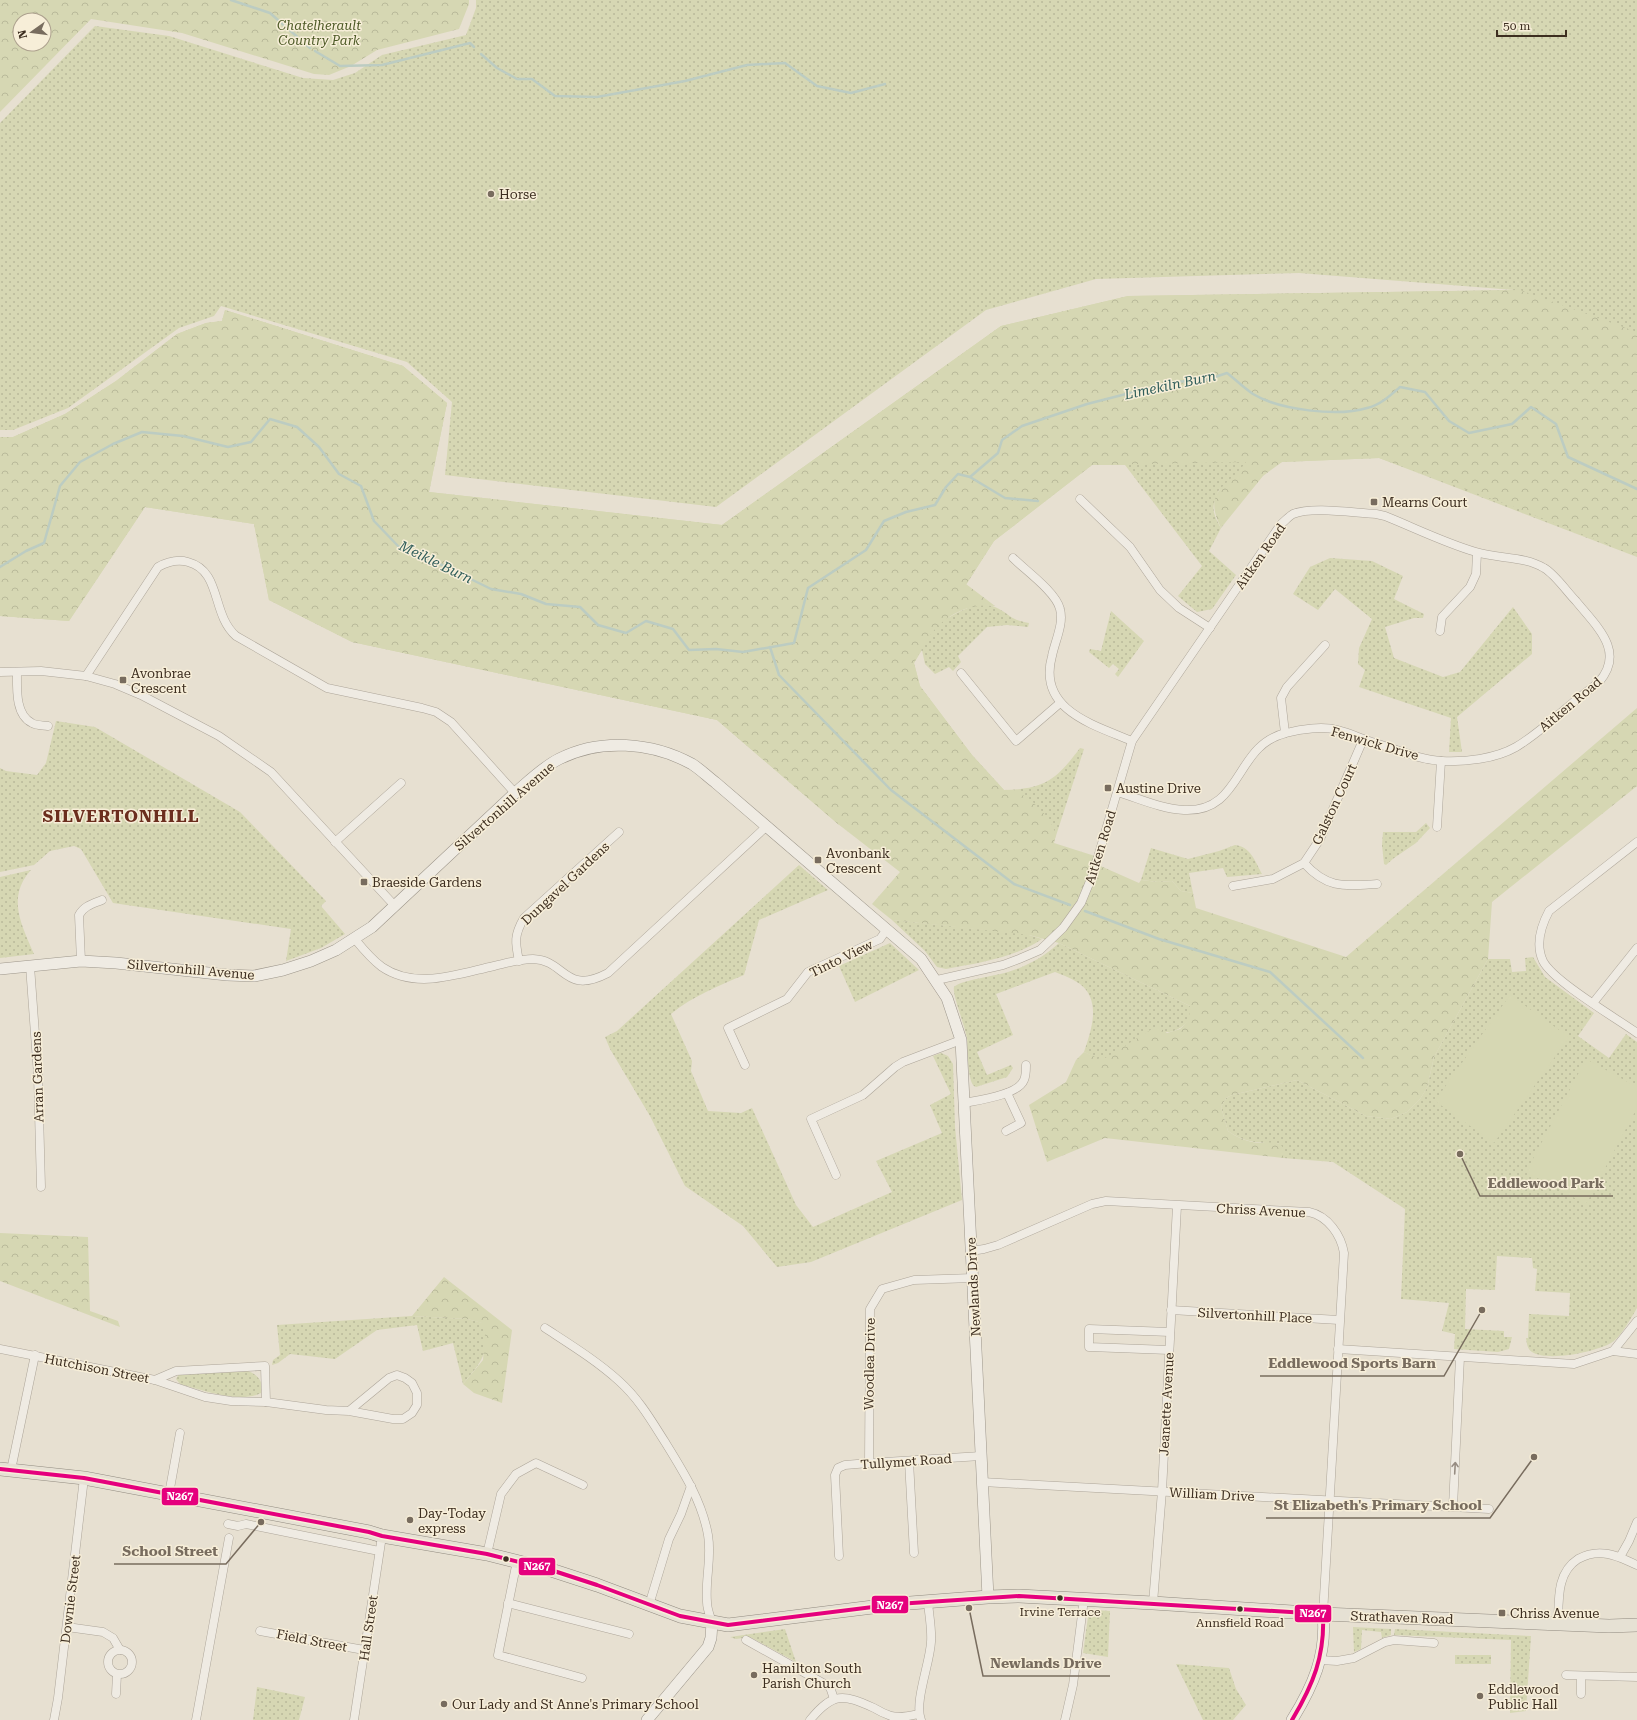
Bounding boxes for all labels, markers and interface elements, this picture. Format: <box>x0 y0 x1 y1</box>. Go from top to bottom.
north arrow <box>12 12 52 52</box>
scale bar <box>1497 12 1566 38</box>
park label: Chatelherault Country Park <box>277 18 361 48</box>
text: 50 m <box>1503 19 1530 33</box>
text: N <box>15 28 30 40</box>
place label: Horse <box>499 187 536 202</box>
marker: Horse <box>486 189 496 199</box>
water label: Limekiln Burn <box>1122 367 1218 403</box>
place label: Mearns Court <box>1382 495 1468 510</box>
marker: Mearns Court <box>1369 497 1379 507</box>
street label: Aitken Road <box>1232 520 1289 592</box>
water label: Meikle Burn <box>396 537 475 587</box>
place label: Avonbrae Crescent <box>131 666 191 696</box>
street label: Aitken Road <box>1536 674 1605 735</box>
marker: Avonbrae Crescent <box>118 675 128 685</box>
street label: Fenwick Drive <box>1329 724 1420 763</box>
street label: Silvertonhill Avenue <box>451 759 557 854</box>
street label: Galston Court <box>1309 761 1360 847</box>
place label: Austine Drive <box>1116 781 1201 796</box>
marker: Austine Drive <box>1103 783 1113 793</box>
district label: SILVERTONHILL <box>42 806 200 826</box>
street label: Aitken Road <box>1082 808 1119 886</box>
street label: Dungavel Gardens <box>518 839 612 928</box>
place label: Avonbank Crescent <box>826 846 890 876</box>
marker: Avonbank Crescent <box>813 855 823 865</box>
place label: Braeside Gardens <box>372 875 482 890</box>
marker: Braeside Gardens <box>359 877 369 887</box>
street label: Tinto View <box>807 937 875 980</box>
street label: Silvertonhill Avenue <box>127 956 255 983</box>
street label: Arran Gardens <box>28 1031 47 1123</box>
callout: Eddlewood Park <box>1480 1170 1613 1196</box>
text: Eddlewood Park <box>1488 1175 1605 1191</box>
street label: Chriss Avenue <box>1216 1201 1306 1220</box>
street label: Newlands Drive <box>963 1237 984 1337</box>
street label: Silvertonhill Place <box>1197 1305 1313 1326</box>
street label: Woodlea Drive <box>861 1318 878 1410</box>
callout: Eddlewood Sports Barn <box>1260 1350 1444 1376</box>
street label: Hutchison Street <box>43 1351 151 1386</box>
street label: Jeanette Avenue <box>1156 1352 1177 1456</box>
text: Eddlewood Sports Barn <box>1268 1355 1436 1371</box>
street label: Tullymet Road <box>860 1451 953 1472</box>
one-way arrow <box>1451 1462 1459 1475</box>
street label: William Drive <box>1169 1485 1255 1504</box>
line badge: N267 <box>161 1487 199 1506</box>
text: N267 <box>167 1490 193 1503</box>
callout: St Elizabeth's Primary School <box>1266 1492 1490 1518</box>
text: St Elizabeth's Primary School <box>1274 1497 1482 1513</box>
place label: Day-Today express <box>418 1506 486 1536</box>
marker: Day-Today express <box>405 1515 415 1525</box>
callout: School Street <box>114 1538 226 1564</box>
text: School Street <box>122 1543 218 1559</box>
street label: Downie Street <box>58 1554 83 1644</box>
unlabelled marker <box>501 1554 511 1564</box>
line badge: N267 <box>518 1557 556 1576</box>
text: N267 <box>524 1560 550 1573</box>
marker: Irvine Terrace <box>1055 1593 1065 1603</box>
street label: Hall Street <box>356 1594 381 1662</box>
line badge: N267 <box>871 1595 909 1614</box>
text: N267 <box>877 1599 903 1612</box>
marker: Annsfield Road <box>1235 1604 1245 1614</box>
line badge: N267 <box>1294 1604 1332 1623</box>
place label: Irvine Terrace <box>1019 1605 1101 1619</box>
place label: Chriss Avenue <box>1510 1606 1599 1621</box>
text: N267 <box>1300 1607 1326 1620</box>
street label: Strathaven Road <box>1350 1608 1454 1627</box>
marker: Chriss Avenue <box>1497 1608 1507 1618</box>
place label: Annsfield Road <box>1196 1616 1284 1630</box>
street label: Field Street <box>275 1626 349 1655</box>
callout: Newlands Drive <box>983 1650 1110 1676</box>
text: Newlands Drive <box>990 1655 1102 1671</box>
place label: Hamilton South Parish Church <box>762 1661 862 1691</box>
marker: Hamilton South Parish Church <box>749 1670 759 1680</box>
place label: Eddlewood Public Hall <box>1488 1682 1560 1712</box>
marker: Eddlewood Public Hall <box>1475 1691 1485 1701</box>
place label: Our Lady and St Anne's Primary School <box>452 1697 699 1712</box>
marker: Our Lady and St Anne's Primary School <box>439 1699 449 1709</box>

